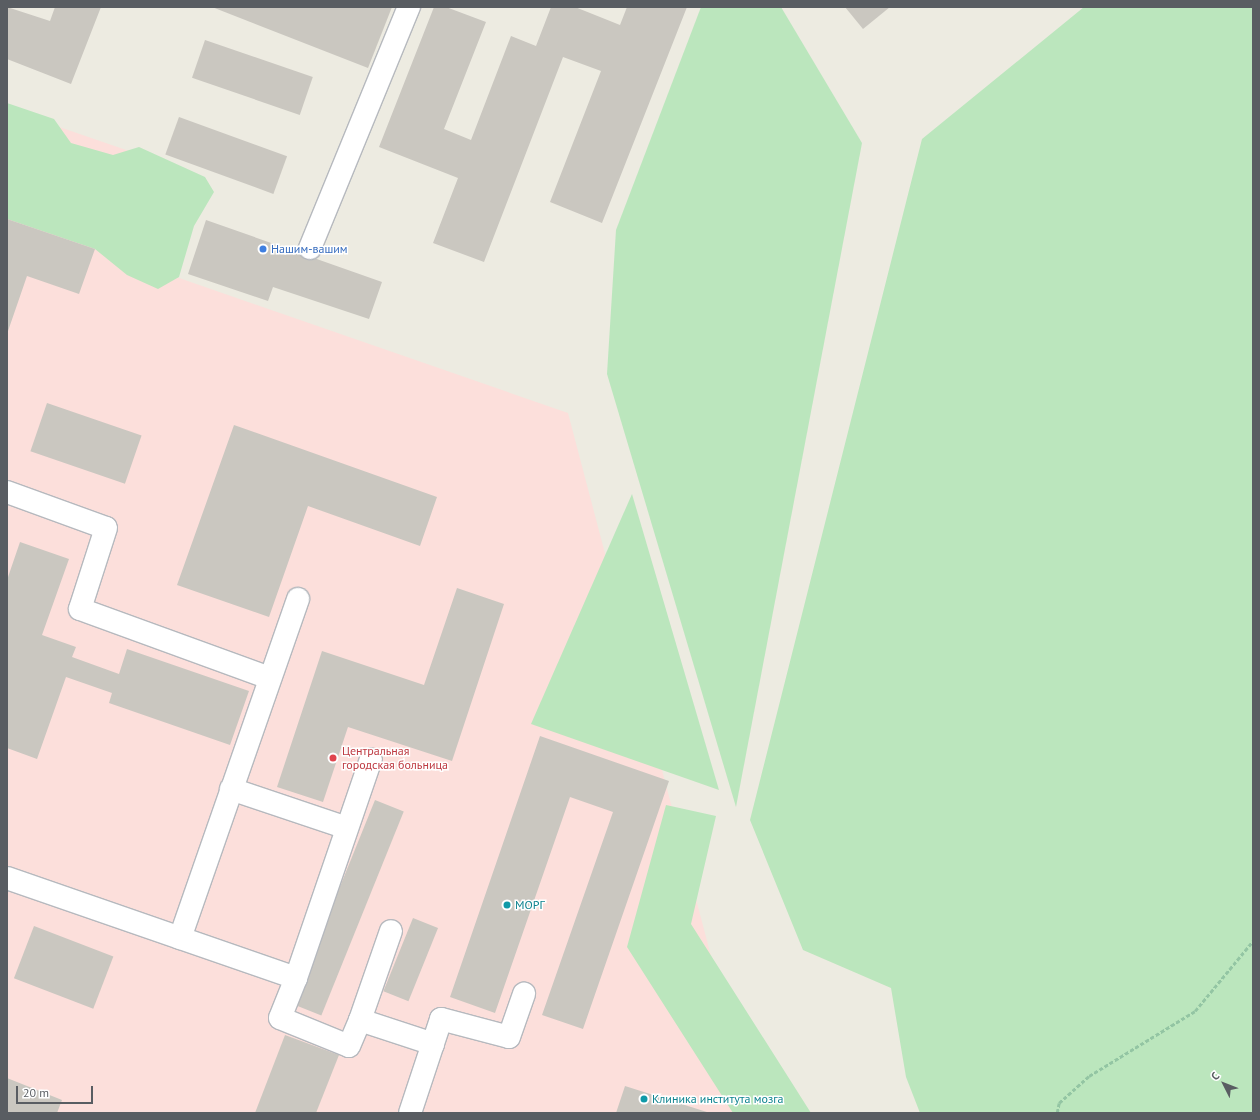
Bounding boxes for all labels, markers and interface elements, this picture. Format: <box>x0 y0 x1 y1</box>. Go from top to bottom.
place label: Нашим-вашим <box>271 242 348 256</box>
marker: Нашим-вашим <box>258 244 268 254</box>
place label: Центральная городская больница <box>342 744 448 772</box>
marker: Центральная городская больница <box>327 752 339 764</box>
place label: МОРГ <box>515 898 545 912</box>
marker: МОРГ <box>502 900 512 910</box>
north arrow <box>1204 1064 1244 1104</box>
text: С <box>1208 1069 1222 1083</box>
scale bar <box>18 1078 95 1104</box>
text: 20 m <box>23 1085 49 1100</box>
place label: Клиника института мозга <box>652 1092 784 1106</box>
marker: Клиника института мозга <box>639 1094 649 1104</box>

